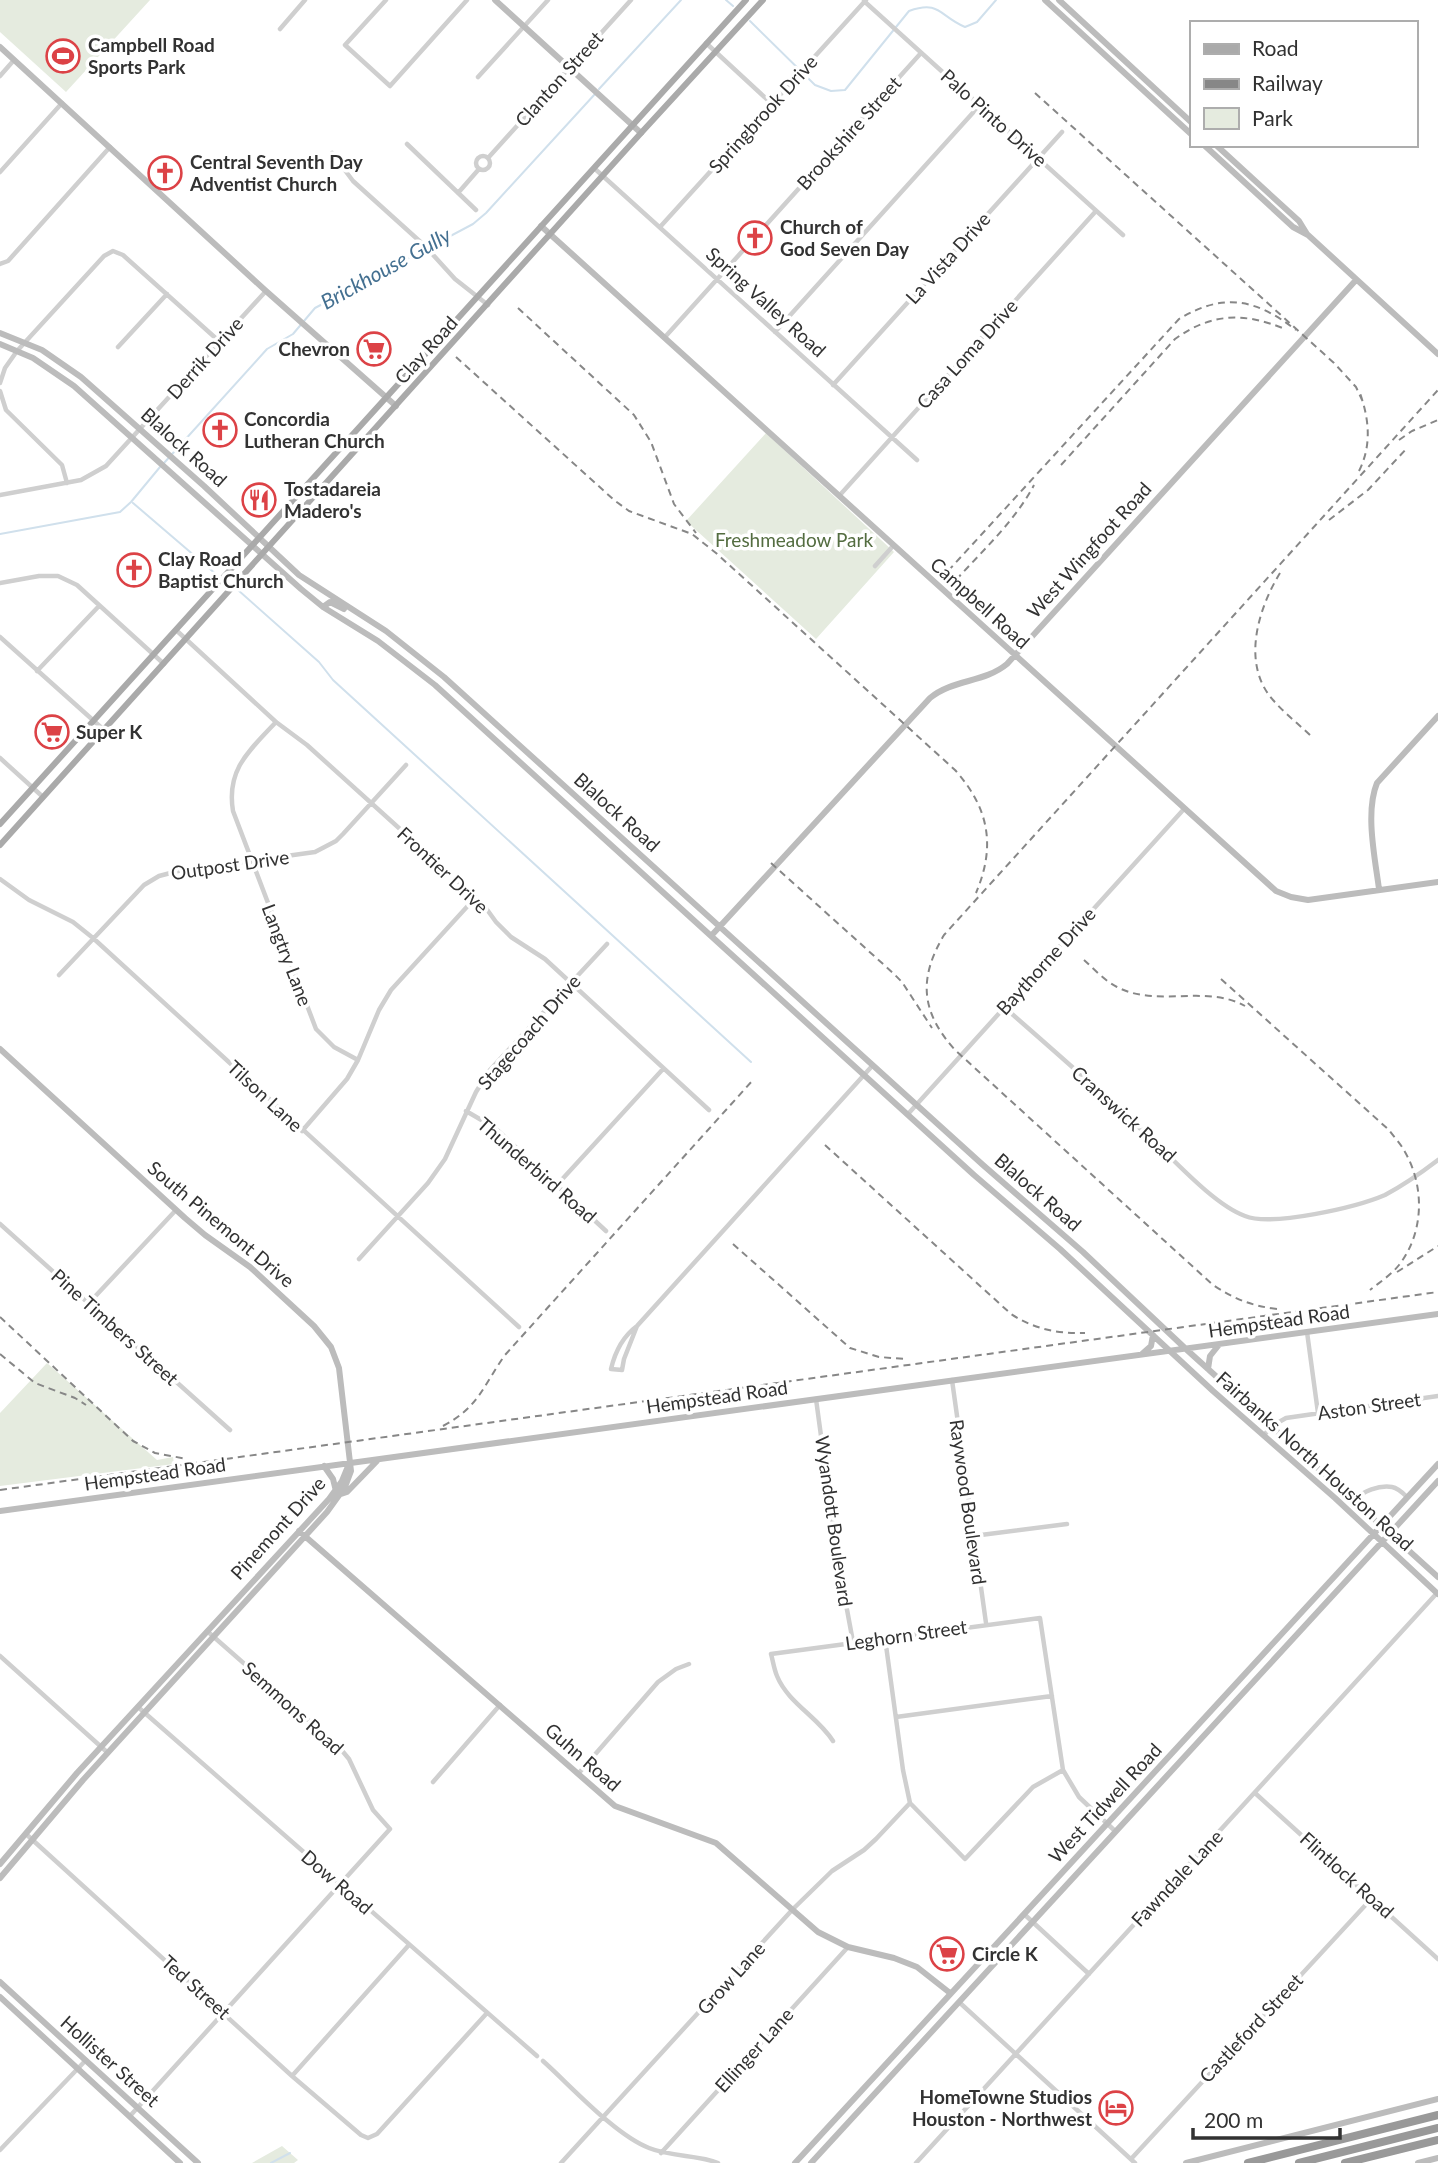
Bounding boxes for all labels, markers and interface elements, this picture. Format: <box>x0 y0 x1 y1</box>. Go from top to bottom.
legend <box>1190 21 1417 147</box>
street label: Clanton Street <box>510 26 607 131</box>
place label: Campbell Road Sports Park <box>88 33 215 78</box>
text: Road <box>1252 35 1299 60</box>
sports icon: Campbell Road Sports Park <box>44 37 82 75</box>
street label: Springbrook Drive <box>703 50 822 178</box>
street label: Palo Pinto Drive <box>937 64 1052 171</box>
text: Railway <box>1252 70 1323 95</box>
street label: Brookshire Street <box>792 71 906 194</box>
text: Park <box>1252 105 1293 130</box>
place label: Central Seventh Day Adventist Church <box>189 150 364 195</box>
church icon: Central Seventh Day Adventist Church <box>146 154 184 192</box>
street label: La Vista Drive <box>900 207 995 308</box>
place label: Church of God Seven Day <box>780 215 910 260</box>
church icon: Church of God Seven Day <box>736 219 774 257</box>
water label: Brickhouse Gully <box>316 221 456 314</box>
street label: Spring Valley Road <box>702 242 831 361</box>
street label: Casa Loma Drive <box>911 294 1022 413</box>
street label: Clay Road <box>389 311 462 388</box>
street label: Derrik Drive <box>162 312 247 403</box>
supermarket icon: Chevron <box>355 330 393 368</box>
place label: Chevron <box>278 337 350 360</box>
street label: Blalock Road <box>137 402 232 491</box>
place label: Concordia Lutheran Church <box>244 407 385 452</box>
church icon: Concordia Lutheran Church <box>201 411 239 449</box>
place label: Tostadareia Madero's <box>284 477 381 522</box>
street label: West Wingfoot Road <box>1022 477 1156 622</box>
restaurant icon: Tostadareia Madero's <box>240 481 278 519</box>
park label: Freshmeadow Park <box>715 528 873 551</box>
place label: Clay Road Baptist Church <box>158 547 284 592</box>
church icon: Clay Road Baptist Church <box>115 551 153 589</box>
street label: Campbell Road <box>926 552 1034 653</box>
supermarket icon: Super K <box>33 713 71 751</box>
place label: Super K <box>76 720 143 743</box>
street label: Blalock Road <box>570 767 665 856</box>
street label: Frontier Drive <box>393 822 494 918</box>
street label: Outpost Drive <box>169 845 290 884</box>
street label: Langtry Lane <box>257 901 317 1009</box>
street label: Baythorne Drive <box>991 902 1100 1019</box>
street label: Stagecoach Drive <box>472 969 585 1094</box>
street label: Tilson Lane <box>223 1055 308 1136</box>
street label: Cranswick Road <box>1067 1061 1181 1167</box>
street label: Thunderbird Road <box>473 1112 601 1227</box>
street label: Blalock Road <box>990 1148 1086 1235</box>
street label: South Pinemont Drive <box>143 1156 299 1292</box>
street label: Pine Timbers Street <box>47 1264 184 1390</box>
street label: Hempstead Road <box>1207 1299 1351 1342</box>
street label: Fairbanks North Houston Road <box>1212 1366 1418 1555</box>
street label: Hempstead Road <box>645 1375 789 1418</box>
street label: Aston Street <box>1316 1387 1422 1424</box>
street label: Raywood Boulevard <box>946 1418 991 1586</box>
street label: Wyandott Boulevard <box>811 1434 858 1608</box>
street label: Hempstead Road <box>83 1452 227 1495</box>
street label: Pinemont Drive <box>225 1472 330 1584</box>
street label: Leghorn Street <box>844 1615 968 1654</box>
street label: Semmons Road <box>238 1656 349 1759</box>
street label: Guhn Road <box>541 1718 626 1796</box>
street label: West Tidwell Road <box>1043 1738 1166 1867</box>
street label: Fawndale Lane <box>1126 1825 1227 1931</box>
street label: Flintlock Road <box>1296 1827 1399 1923</box>
street label: Dow Road <box>297 1845 378 1919</box>
supermarket icon: Circle K <box>928 1935 966 1973</box>
street label: Grow Lane <box>692 1936 769 2019</box>
place label: Circle K <box>972 1942 1039 1965</box>
street label: Ted Street <box>157 1950 236 2024</box>
street label: Castleford Street <box>1194 1968 1307 2087</box>
street label: Ellinger Lane <box>710 2003 798 2097</box>
street label: Hollister Street <box>56 2010 165 2111</box>
place label: HomeTowne Studios Houston - Northwest <box>912 2085 1092 2130</box>
hotel icon: HomeTowne Studios Houston - Northwest <box>1097 2089 1135 2127</box>
scale bar <box>1193 2096 1340 2140</box>
text: 200 m <box>1204 2107 1263 2132</box>

